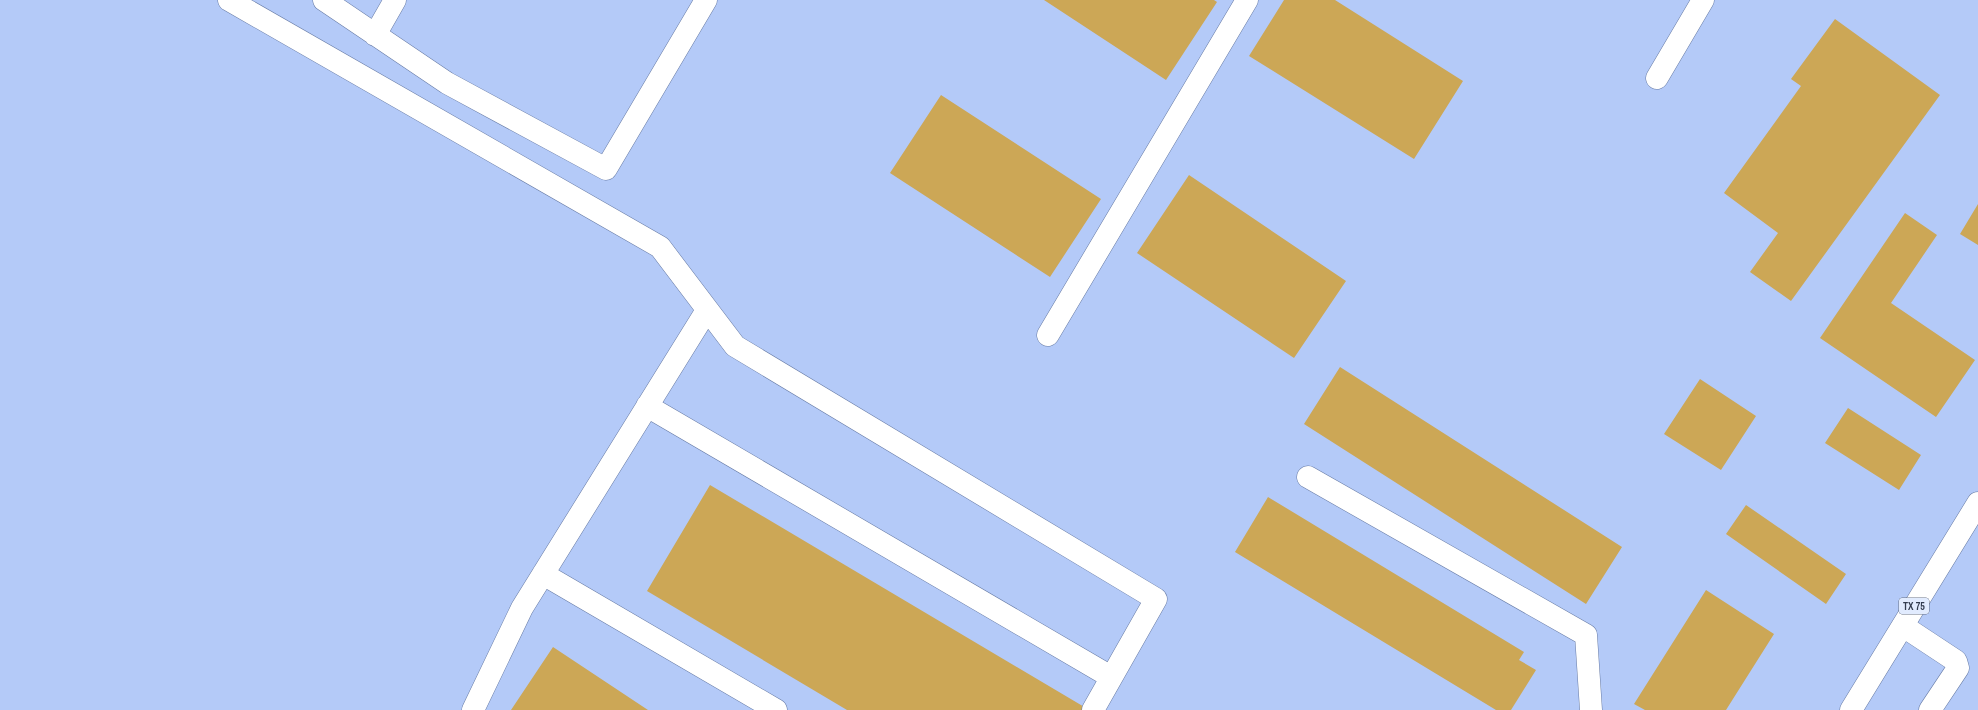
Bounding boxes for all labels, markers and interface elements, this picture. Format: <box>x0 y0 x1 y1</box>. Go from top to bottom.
road number: TX 75 <box>1899 598 1929 614</box>

